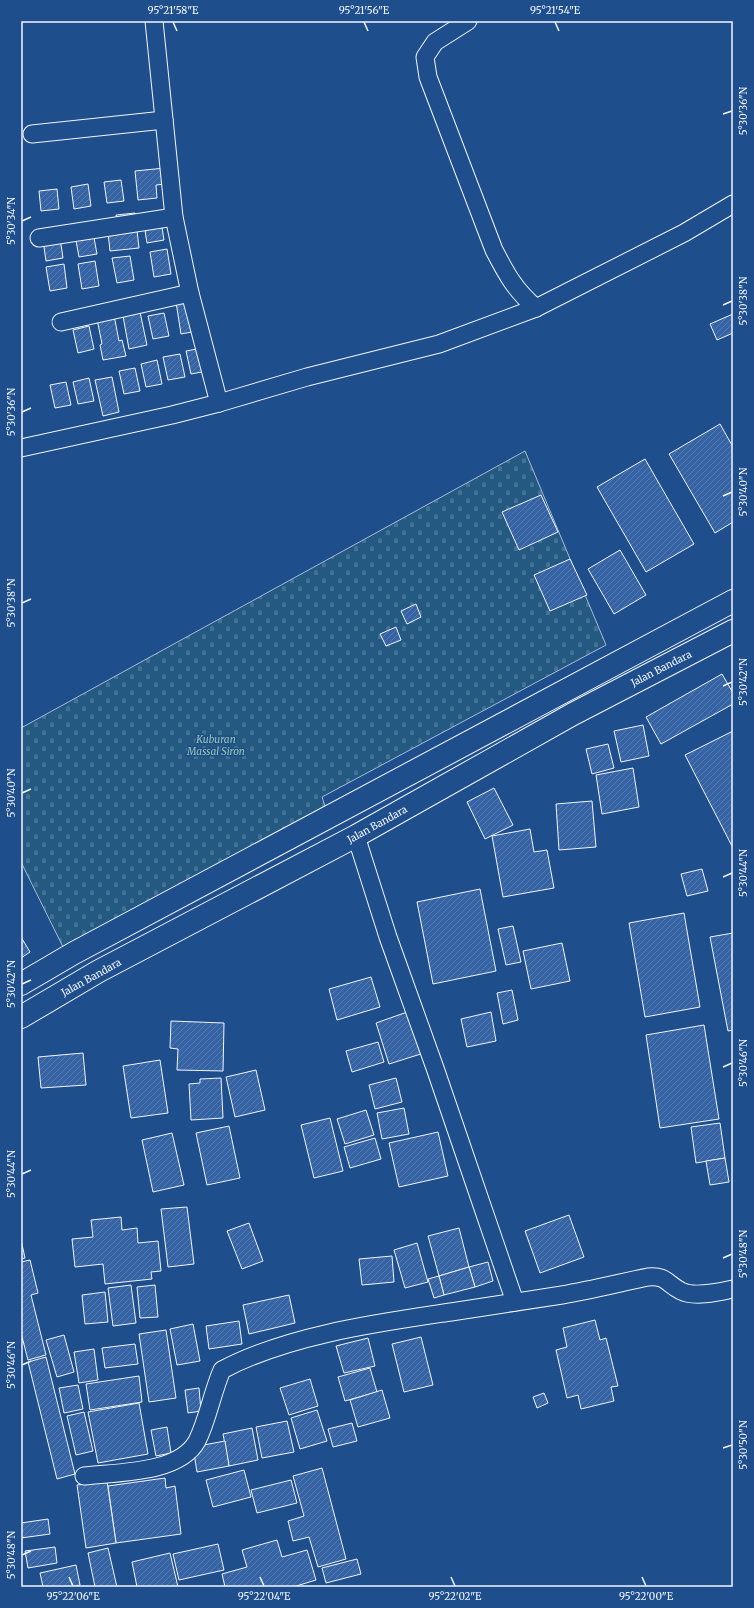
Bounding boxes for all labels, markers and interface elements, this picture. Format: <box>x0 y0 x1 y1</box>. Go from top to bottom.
text: 95°21'58"E <box>148 4 199 17</box>
text: 95°21'56"E <box>339 4 390 17</box>
text: 95°21'54"E <box>530 4 581 17</box>
text: 5°30'36"N <box>737 87 750 135</box>
text: 5°30'34"N <box>5 197 18 245</box>
text: 5°30'38"N <box>737 276 750 325</box>
text: 5°30'36"N <box>5 388 18 436</box>
text: 5°30'40"N <box>737 467 750 516</box>
text: 5°30'38"N <box>5 578 18 627</box>
street label: Jalan Bandara <box>628 647 694 690</box>
text: 5°30'42"N <box>737 658 750 706</box>
park label: Kuburan Massal Siron <box>186 733 245 758</box>
text: 5°30'40"N <box>5 768 18 817</box>
street label: Jalan Bandara <box>344 802 410 847</box>
text: 5°30'44"N <box>737 849 750 897</box>
street label: Jalan Bandara <box>58 955 124 1000</box>
text: 5°30'42"N <box>5 960 18 1008</box>
text: 5°30'46"N <box>737 1039 750 1087</box>
text: 5°30'44"N <box>5 1150 18 1198</box>
text: 5°30'48"N <box>737 1230 750 1278</box>
text: 5°30'46"N <box>5 1341 18 1389</box>
text: 5°30'50"N <box>737 1420 750 1470</box>
text: 5°30'48"N <box>5 1531 18 1579</box>
text: 95°22'06"E <box>46 1590 100 1603</box>
text: 95°22'04"E <box>238 1590 291 1603</box>
text: 95°22'02"E <box>429 1590 482 1603</box>
text: 95°22'00"E <box>619 1590 674 1603</box>

